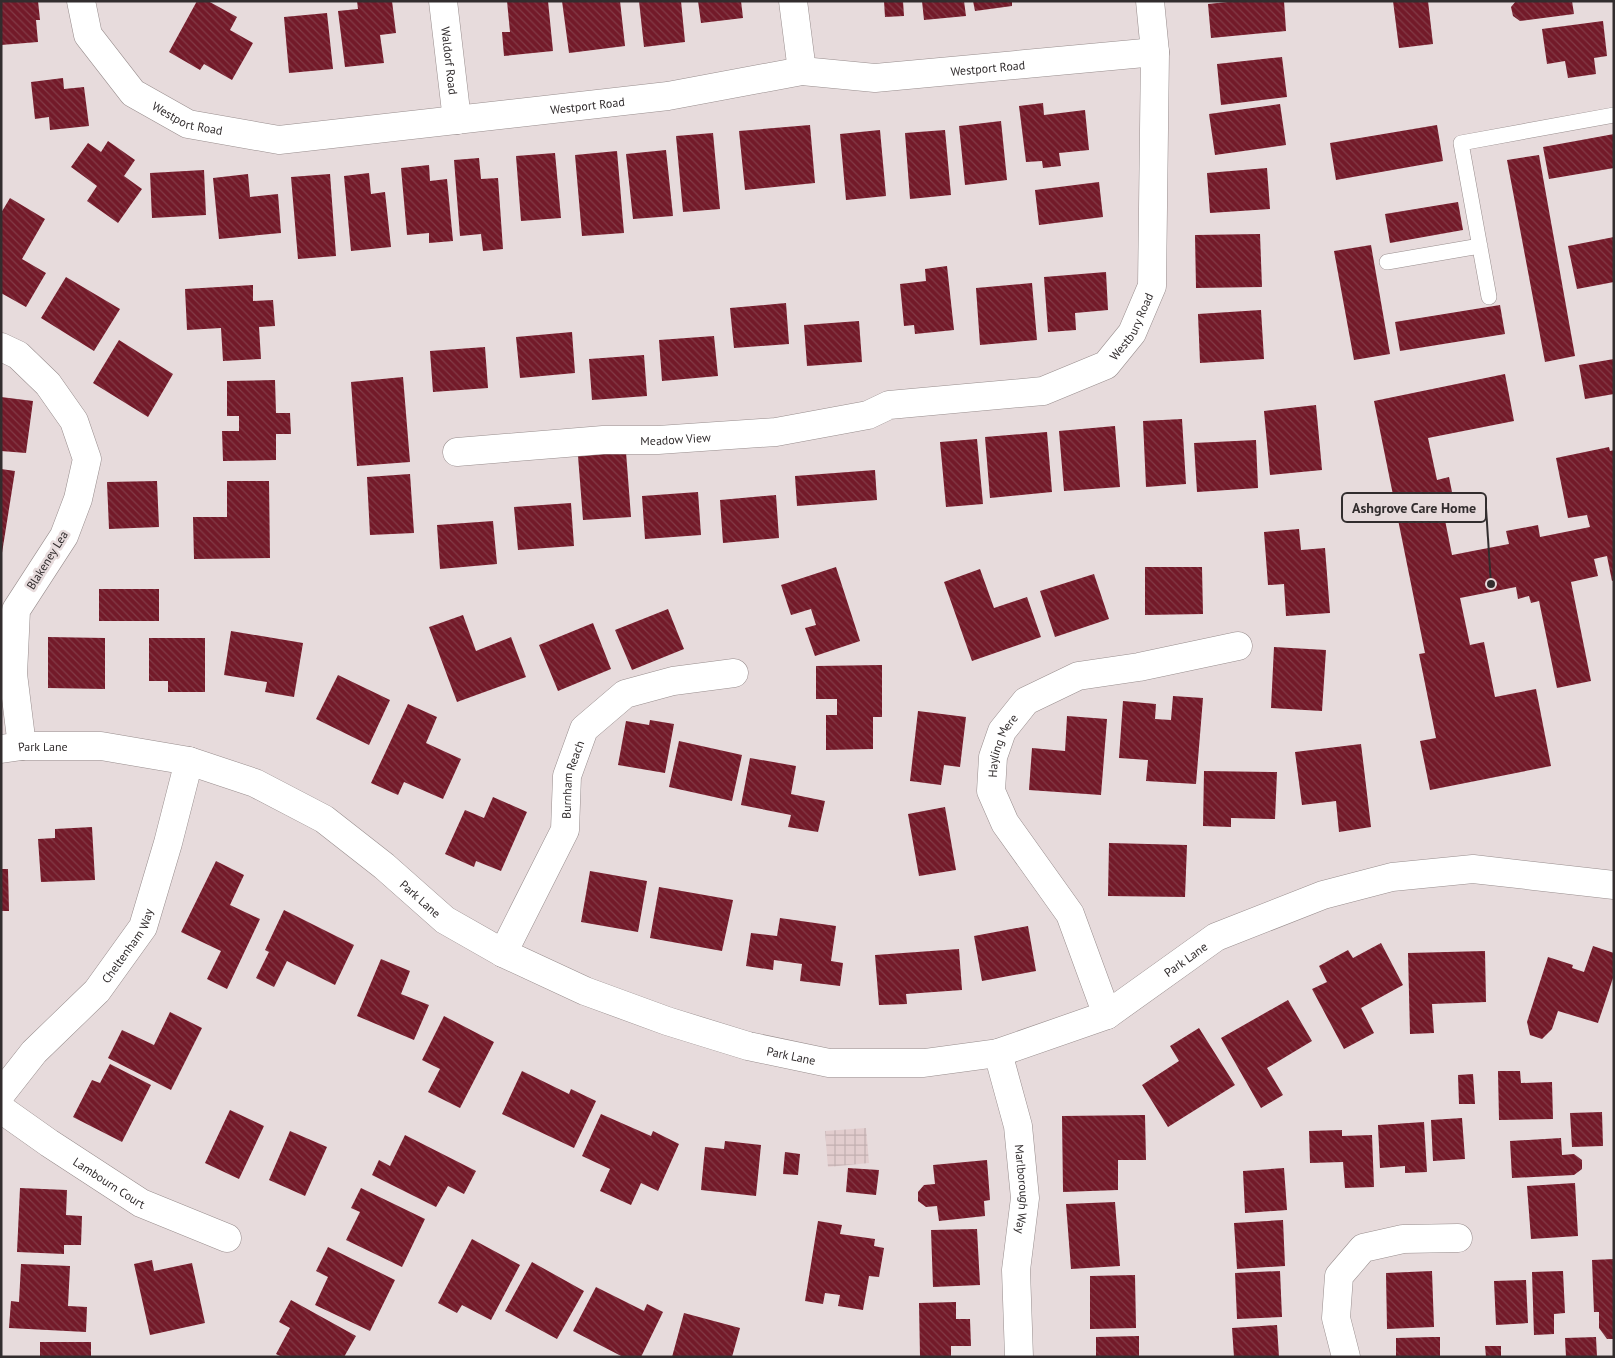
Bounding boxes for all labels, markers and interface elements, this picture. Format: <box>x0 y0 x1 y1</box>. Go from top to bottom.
street label: Waldorf Road <box>439 26 461 95</box>
street label: Westport Road <box>950 57 1026 78</box>
street label: Westport Road <box>549 93 625 117</box>
street label: Westport Road <box>150 98 224 137</box>
street label: Westbury Road <box>1106 290 1156 363</box>
street label: Meadow View <box>640 429 711 448</box>
callout: Ashgrove Care Home <box>1342 493 1486 522</box>
text: Ashgrove Care Home <box>1352 499 1476 517</box>
street label: Blakeney Lea <box>23 528 71 592</box>
street label: Hayling Mere <box>984 710 1021 778</box>
street label: Park Lane <box>17 738 68 754</box>
street label: Burnham Reach <box>558 738 587 819</box>
street label: Park Lane <box>397 876 444 920</box>
street label: Cheltenham Way <box>98 906 156 986</box>
street label: Park Lane <box>1161 938 1210 979</box>
street label: Park Lane <box>766 1043 817 1068</box>
street label: Marlborough Way <box>1012 1143 1033 1235</box>
street label: Lambourn Court <box>71 1154 147 1211</box>

